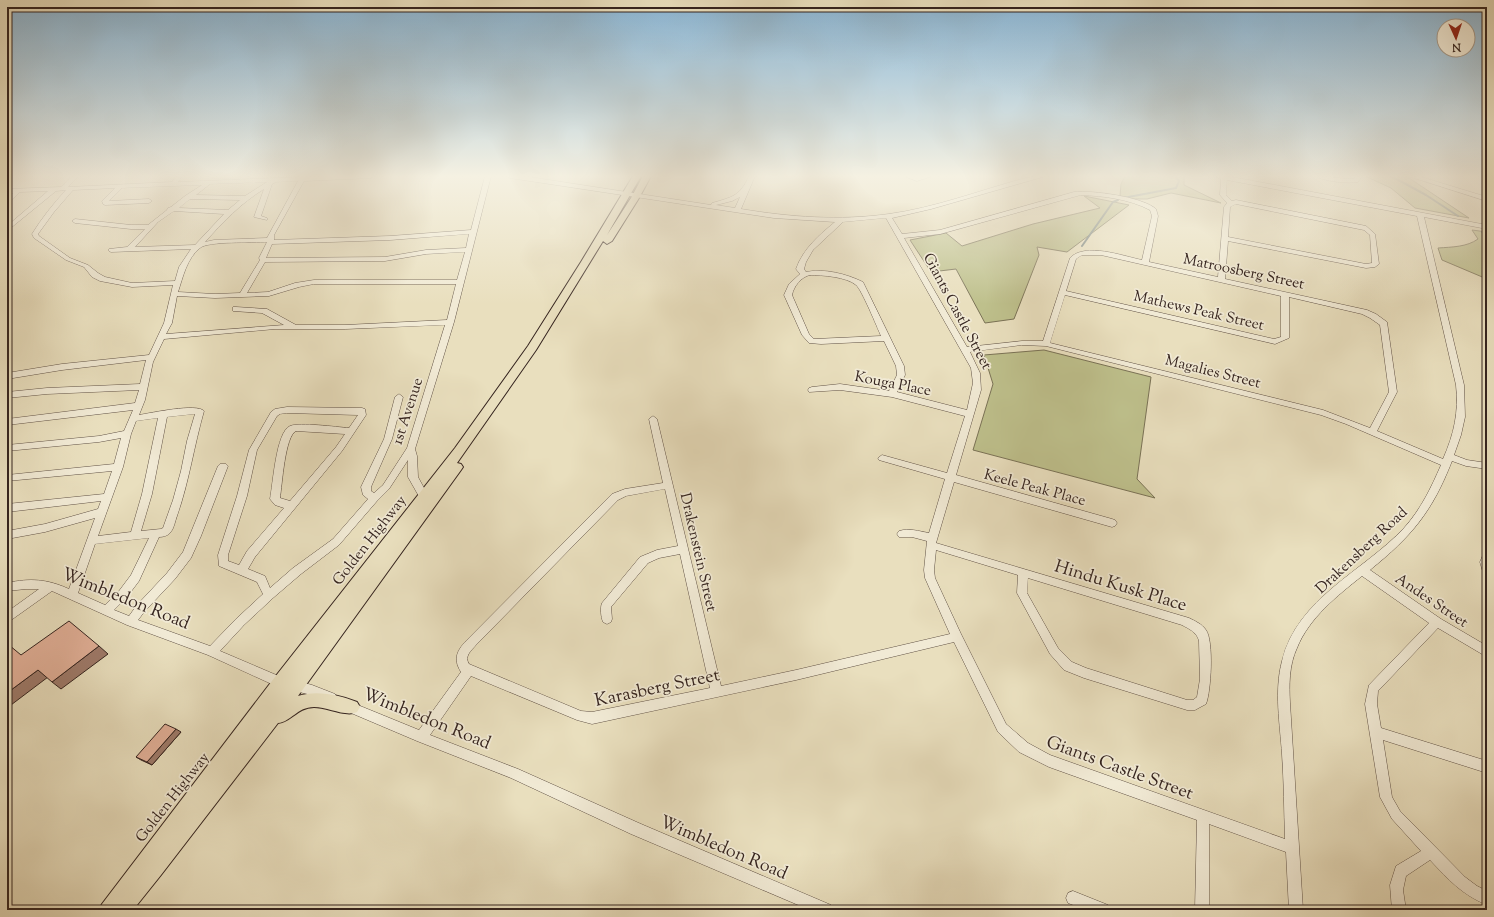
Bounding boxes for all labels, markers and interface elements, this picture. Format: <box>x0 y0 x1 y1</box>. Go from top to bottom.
north arrow <box>1436 18 1476 58</box>
text: N <box>1451 39 1462 55</box>
street label: Matroosberg Street <box>1181 249 1306 296</box>
street label: Giants Castle Street <box>917 250 996 374</box>
street label: Mathews Peak Street <box>1131 286 1266 337</box>
street label: Magalies Street <box>1163 350 1263 394</box>
street label: Kouga Place <box>853 367 933 402</box>
street label: 1st Avenue <box>388 375 429 448</box>
street label: Keele Peak Place <box>981 465 1088 512</box>
street label: Golden Highway <box>328 491 412 590</box>
street label: Drakenstein Street <box>674 491 721 614</box>
street label: Drakensberg Road <box>1311 502 1413 599</box>
street label: Hindu Kusk Place <box>1051 554 1190 619</box>
street label: Wimbledon Road <box>57 562 193 637</box>
street label: Andes Street <box>1390 569 1472 633</box>
street label: Karasberg Street <box>593 663 722 715</box>
street label: Wimbledon Road <box>358 682 494 757</box>
street label: Giants Castle Street <box>1042 730 1197 808</box>
street label: Golden Highway <box>131 748 215 847</box>
street label: Wimbledon Road <box>655 810 791 887</box>

